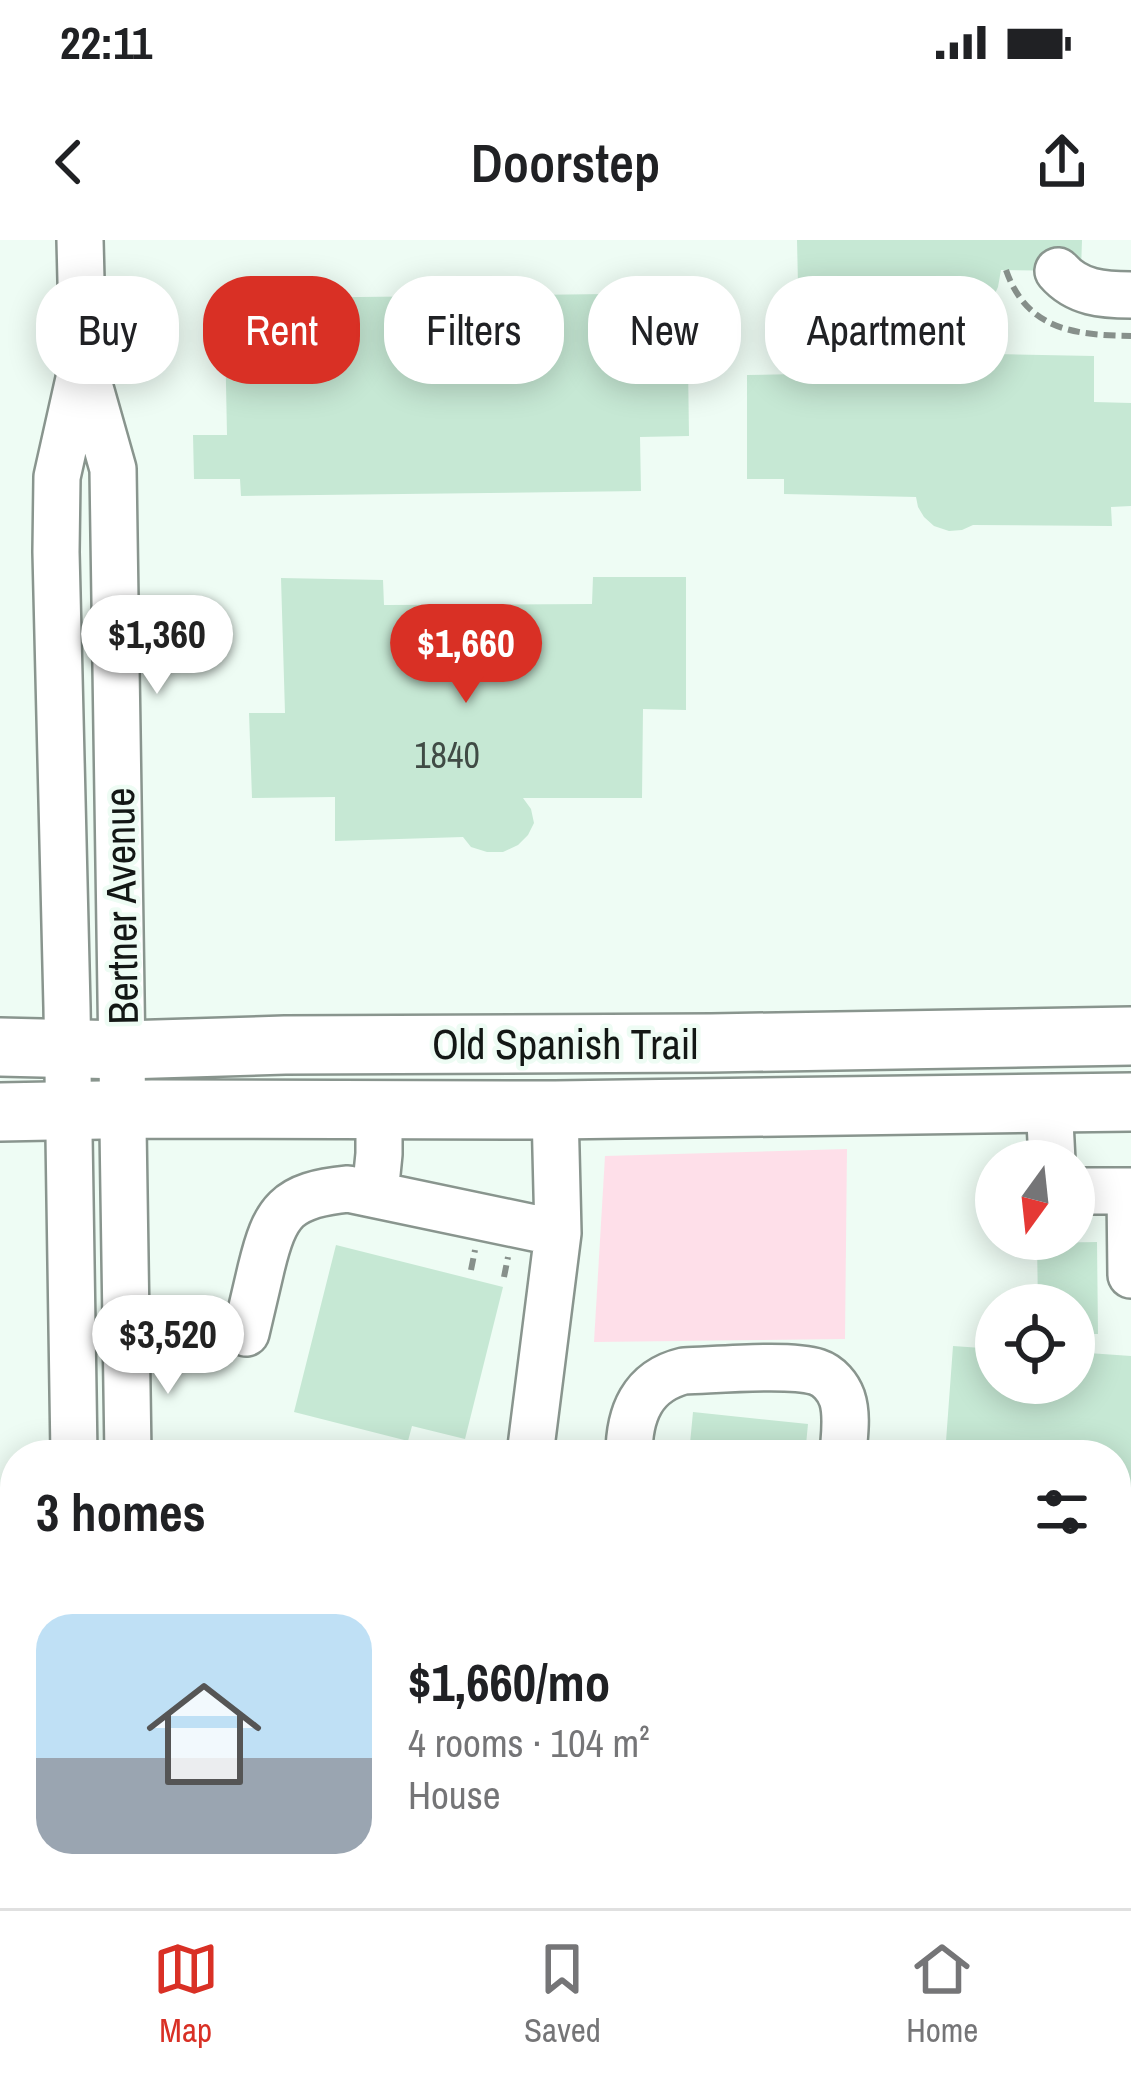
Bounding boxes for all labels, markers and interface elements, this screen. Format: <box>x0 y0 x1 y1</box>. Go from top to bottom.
text: 22:11 <box>60 12 152 73</box>
text: Doorstep <box>471 126 660 199</box>
icon: back <box>36 129 102 195</box>
icon: share <box>1029 129 1095 195</box>
chip: Buy <box>36 276 179 384</box>
chip: Rent <box>203 276 360 384</box>
chip: Filters <box>384 276 564 384</box>
chip: New <box>588 276 741 384</box>
chip: Apartment <box>765 276 1008 384</box>
pin: $1,360 <box>59 595 255 697</box>
pin: $1,660 <box>368 604 564 706</box>
text: $1,360 <box>108 608 206 660</box>
text: $1,660 <box>417 617 515 669</box>
house number: 1840 <box>414 731 480 779</box>
street label: Bertner Avenue <box>91 787 151 1025</box>
street label: Old Spanish Trail <box>432 1016 698 1072</box>
north arrow <box>975 1140 1095 1260</box>
map controls <box>975 1140 1095 1404</box>
button: locate <box>975 1284 1095 1404</box>
pin: $3,520 <box>70 1295 266 1397</box>
text: $3,520 <box>119 1308 217 1360</box>
text: 3 homes <box>36 1478 206 1547</box>
icon: filters <box>1029 1479 1095 1545</box>
text: $1,660/mo <box>408 1648 610 1717</box>
icon: home <box>132 1662 276 1806</box>
text: 4 rooms · 104 m² <box>408 1717 650 1769</box>
text: House <box>408 1769 500 1821</box>
tab: Map <box>153 1936 219 2052</box>
tab: Saved <box>524 1936 601 2052</box>
tab: Home <box>906 1936 978 2052</box>

